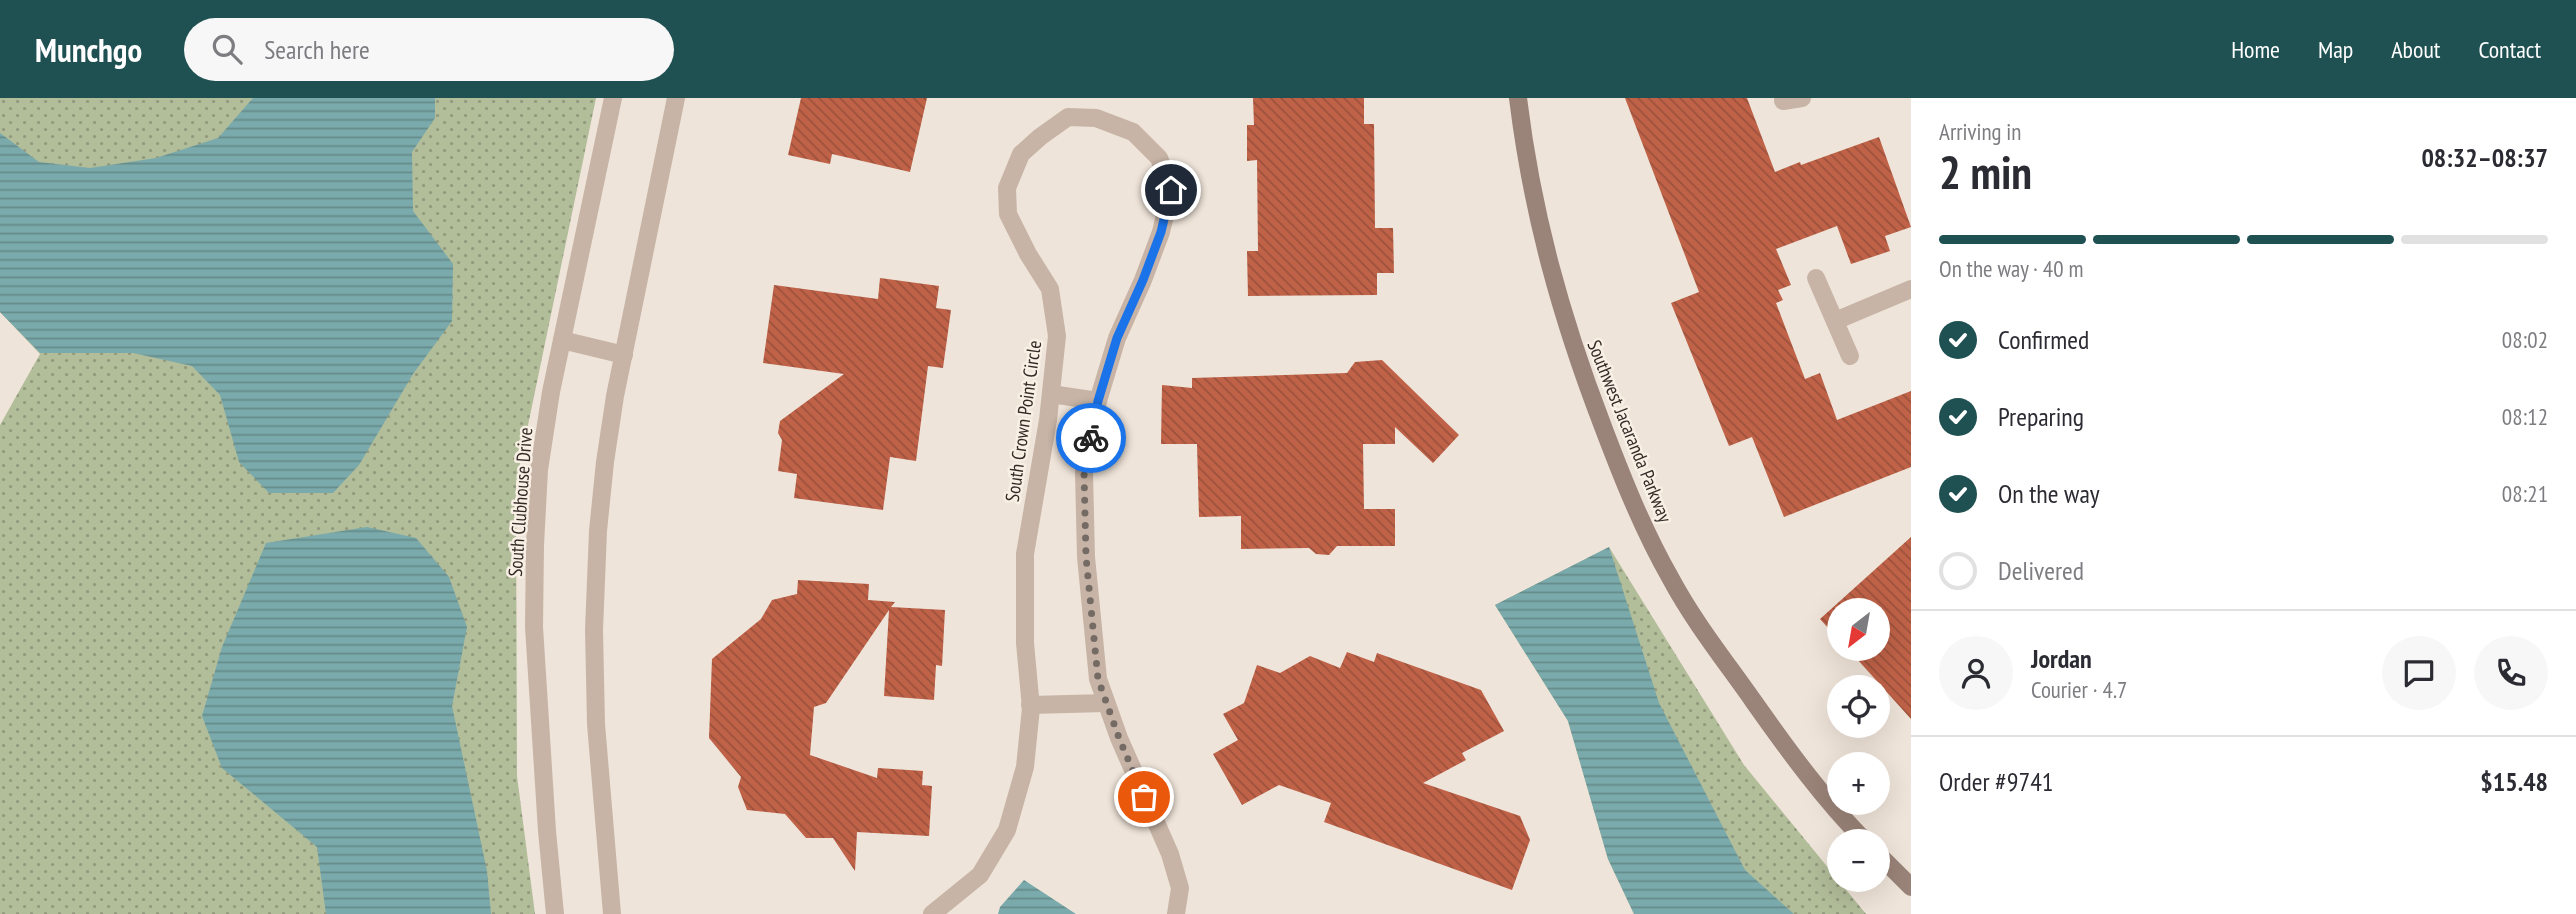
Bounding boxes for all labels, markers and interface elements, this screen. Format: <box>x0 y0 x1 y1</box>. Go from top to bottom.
search box <box>184 18 674 81</box>
text: Munchgo <box>35 28 142 71</box>
icon: search <box>208 30 246 68</box>
text: Search here <box>264 33 370 66</box>
text: Home <box>2231 34 2280 65</box>
text: Map <box>2318 34 2353 65</box>
text: About <box>2391 34 2440 65</box>
text: Contact <box>2478 34 2541 65</box>
text: Arriving in <box>1939 117 2021 146</box>
text: 08:32–08:37 <box>2421 141 2548 174</box>
text: 2 min <box>1939 142 2032 202</box>
pin <box>1141 160 1201 220</box>
icon: home <box>1152 171 1190 209</box>
text: On the way · 40 m <box>1939 254 2083 283</box>
icon: check <box>1939 321 1977 359</box>
text: Confirmed <box>1998 323 2089 356</box>
text: 08:02 <box>2502 325 2548 354</box>
street label: Southwest Jacaranda Parkway <box>1582 336 1678 526</box>
street label: South Crown Point Circle <box>1000 339 1046 503</box>
icon: check <box>1939 398 1977 436</box>
text: Preparing <box>1998 400 2084 433</box>
text: 08:12 <box>2502 402 2548 431</box>
courier <box>1056 403 1126 473</box>
icon: bike <box>1072 419 1110 457</box>
street label: South Clubhouse Drive <box>503 426 537 577</box>
icon: check <box>1939 475 1977 513</box>
text: On the way <box>1998 477 2100 510</box>
text: 08:21 <box>2502 479 2548 508</box>
text: Delivered <box>1998 554 2084 587</box>
north arrow <box>1827 598 1890 662</box>
map controls <box>1827 598 1890 892</box>
button: person <box>1939 636 2013 710</box>
button: chat <box>2382 636 2456 710</box>
button: phone <box>2474 636 2548 710</box>
text: Jordan <box>2031 642 2092 675</box>
button: locate <box>1827 675 1890 738</box>
text: Courier · 4.7 <box>2031 675 2127 704</box>
button: + <box>1827 752 1890 815</box>
text: Order #9741 <box>1939 765 2054 798</box>
text: $15.48 <box>2480 765 2548 798</box>
pin <box>1114 767 1174 827</box>
icon: bag <box>1125 778 1163 816</box>
button: − <box>1827 829 1890 892</box>

